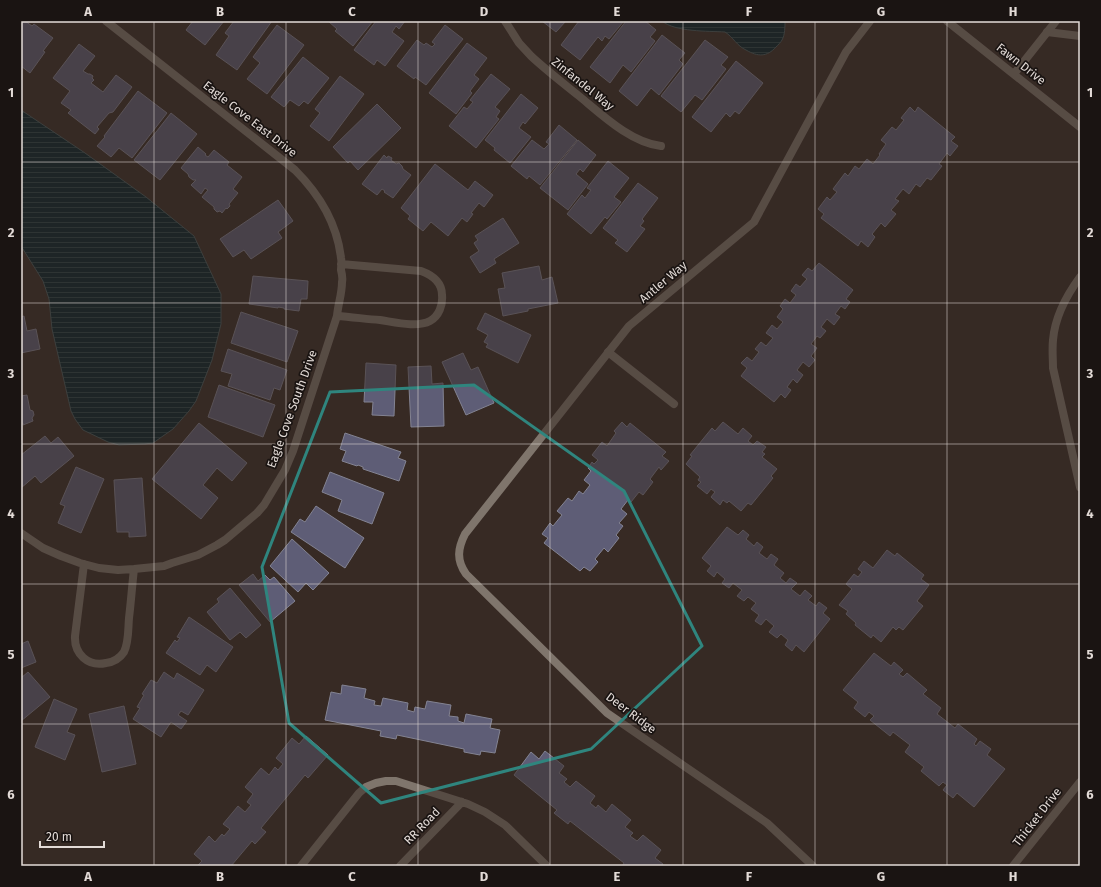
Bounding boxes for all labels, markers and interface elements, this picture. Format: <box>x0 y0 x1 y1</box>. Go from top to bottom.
text: A <box>83 4 92 19</box>
text: B <box>216 4 224 19</box>
text: C <box>348 4 356 19</box>
text: D <box>480 4 489 19</box>
text: E <box>614 4 621 19</box>
text: F <box>746 4 753 19</box>
text: G <box>877 4 885 19</box>
text: H <box>1009 4 1017 19</box>
street label: Fawn Drive <box>994 40 1048 88</box>
street label: Zinfandel Way <box>549 55 617 113</box>
street label: Eagle Cove East Drive <box>200 78 300 160</box>
text: 1 <box>8 85 14 100</box>
text: 1 <box>1087 85 1093 100</box>
text: 2 <box>8 225 15 240</box>
text: 2 <box>1087 225 1094 240</box>
street label: Antler Way <box>636 258 690 306</box>
street label: Eagle Cove South Drive <box>264 348 320 470</box>
text: 3 <box>7 366 15 381</box>
text: 3 <box>1086 366 1094 381</box>
text: 4 <box>7 506 15 521</box>
text: 4 <box>1086 506 1094 521</box>
text: 5 <box>8 647 15 662</box>
text: 5 <box>1087 647 1094 662</box>
street label: Deer Ridge <box>603 690 659 736</box>
street label: Thicket Drive <box>1010 785 1064 849</box>
text: 6 <box>7 787 15 802</box>
text: 6 <box>1086 787 1094 802</box>
street label: RR Road <box>401 805 443 847</box>
scale bar <box>40 823 104 849</box>
text: 20 m <box>46 830 72 844</box>
text: A <box>83 869 92 884</box>
text: B <box>216 869 224 884</box>
text: C <box>348 869 356 884</box>
text: D <box>480 869 489 884</box>
text: E <box>614 869 621 884</box>
text: F <box>746 869 753 884</box>
text: G <box>877 869 885 884</box>
text: H <box>1009 869 1017 884</box>

